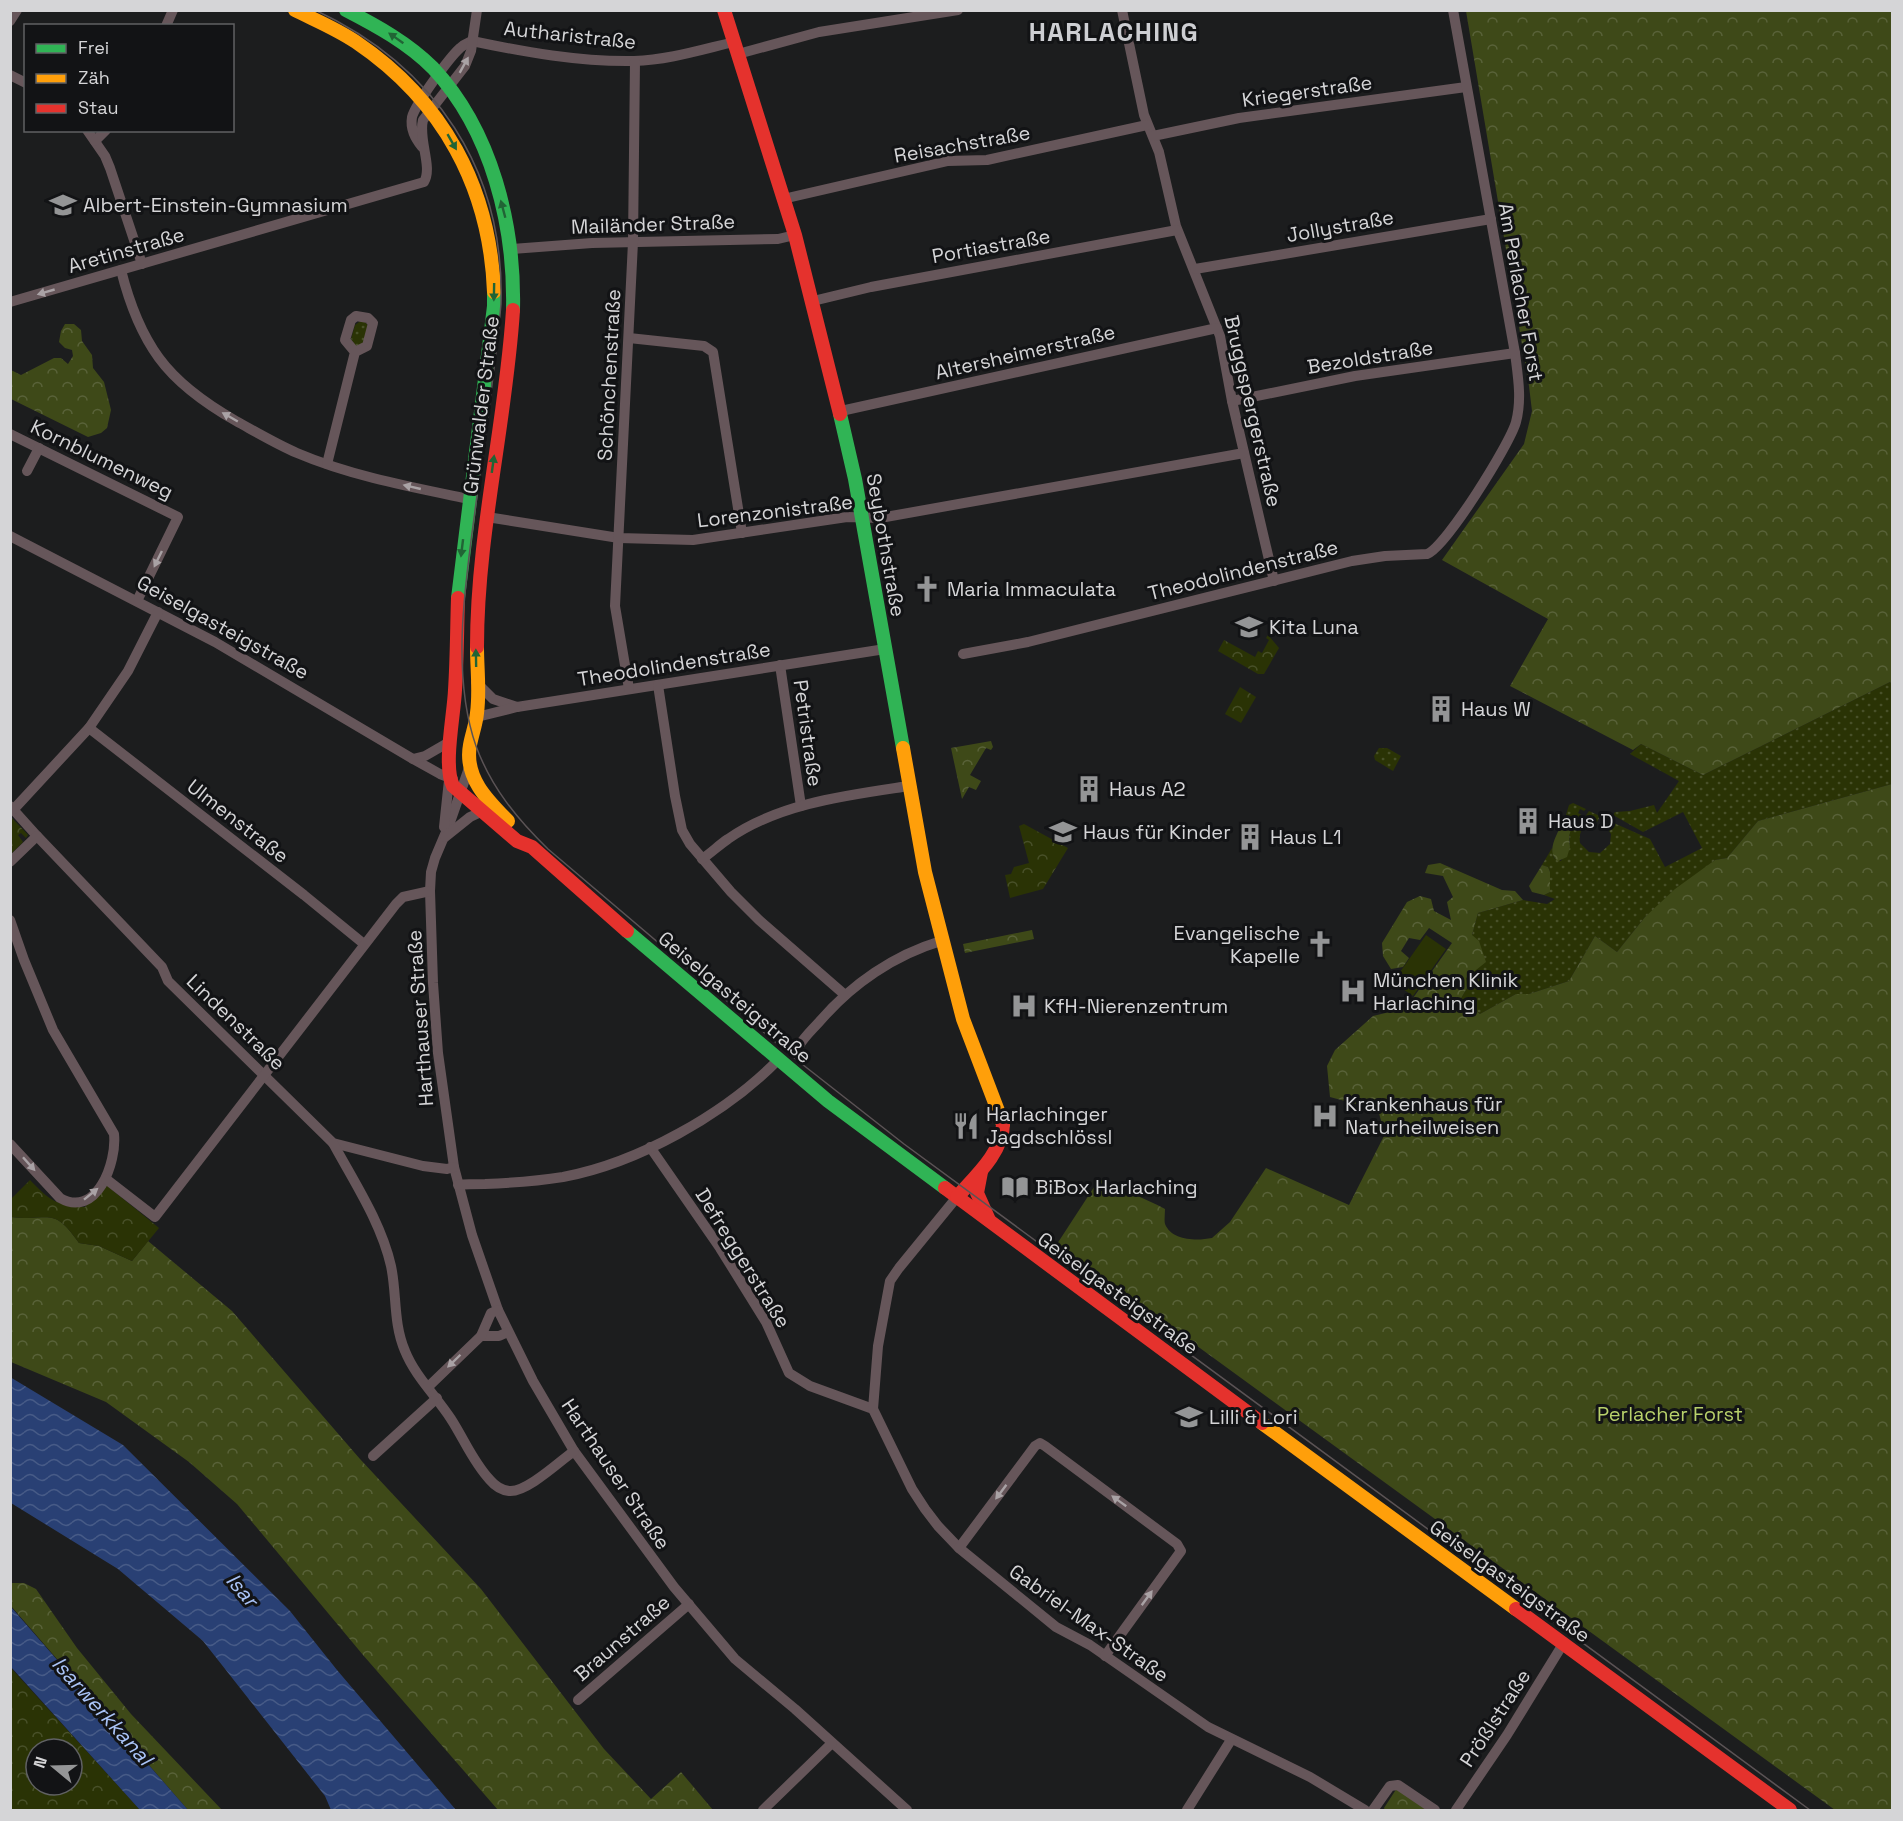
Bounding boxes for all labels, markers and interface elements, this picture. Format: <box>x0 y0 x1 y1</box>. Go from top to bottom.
street label: Autharistraße <box>503 15 637 55</box>
district label: HARLACHING <box>1029 15 1199 49</box>
legend <box>24 24 234 132</box>
one-way arrow <box>388 32 404 44</box>
text: Frei <box>78 36 109 59</box>
one-way arrow <box>459 56 469 73</box>
text: Zäh <box>78 66 110 89</box>
street label: Kriegerstraße <box>1240 69 1374 113</box>
text: Stau <box>78 96 118 119</box>
street label: Reisachstraße <box>892 119 1032 169</box>
one-way arrow <box>447 134 458 150</box>
school or university icon: Albert-Einstein-Gymnasium <box>48 190 78 220</box>
place label: Albert-Einstein-Gymnasium <box>83 192 348 218</box>
one-way arrow <box>498 200 508 218</box>
street label: Am Perlacher Forst <box>1493 201 1549 383</box>
street label: Jollystraße <box>1284 204 1396 248</box>
street label: Mailänder Straße <box>570 208 736 240</box>
street label: Aretinstraße <box>65 221 187 279</box>
street label: Portiastraße <box>930 223 1052 269</box>
one-way arrow <box>489 283 499 302</box>
one-way arrow <box>37 288 55 297</box>
street label: Schönchenstraße <box>592 288 626 462</box>
street label: Bruggspergerstraße <box>1218 313 1288 509</box>
street label: Grünwalder Straße <box>457 314 505 496</box>
street label: Altersheimerstraße <box>932 319 1118 385</box>
street label: Bezoldstraße <box>1305 334 1435 380</box>
one-way arrow <box>222 412 238 423</box>
street label: Kornblumenweg <box>26 413 178 505</box>
one-way arrow <box>489 455 498 474</box>
street label: Seybothstraße <box>861 471 911 619</box>
one-way arrow <box>402 481 421 491</box>
street label: Lorenzonistraße <box>696 489 854 533</box>
street label: Theodolindenstraße <box>1145 534 1341 606</box>
one-way arrow <box>458 538 467 557</box>
one-way arrow <box>153 550 162 567</box>
street label: Geiselgasteigstraße <box>132 569 314 685</box>
church icon: Maria Immaculata <box>912 574 942 604</box>
place label: Maria Immaculata <box>947 576 1116 602</box>
school or university icon: Kita Luna <box>1234 612 1264 642</box>
place label: Kita Luna <box>1269 614 1359 640</box>
street label: Theodolindenstraße <box>576 636 772 692</box>
one-way arrow <box>471 649 481 668</box>
street label: Petristraße <box>788 678 828 788</box>
building icon: Haus W <box>1426 694 1456 724</box>
place label: Haus W <box>1461 696 1531 722</box>
street label: Ulmenstraße <box>182 773 294 869</box>
building icon: Haus A2 <box>1074 774 1104 804</box>
place label: Haus A2 <box>1109 776 1186 802</box>
building icon: Haus D <box>1513 806 1543 836</box>
place label: Haus D <box>1548 808 1614 834</box>
school or university icon: Haus für Kinder <box>1048 817 1078 847</box>
place label: Haus für Kinder <box>1083 819 1231 845</box>
building icon: Haus L1 <box>1235 822 1265 852</box>
place label: Haus L1 <box>1270 824 1342 850</box>
place label: Evangelische Kapelle <box>1173 920 1300 969</box>
street label: Geiselgasteigstraße <box>653 925 817 1069</box>
street label: Harthauser Straße <box>401 929 439 1107</box>
church icon: Evangelische Kapelle <box>1305 929 1335 959</box>
place label: München Klinik Harlaching <box>1373 967 1518 1016</box>
street label: Lindenstraße <box>181 968 291 1076</box>
hospital icon: München Klinik Harlaching <box>1338 976 1368 1006</box>
hospital icon: KfH-Nierenzentrum <box>1009 991 1039 1021</box>
place label: KfH-Nierenzentrum <box>1044 993 1228 1019</box>
place label: Krankenhaus für Naturheilweisen <box>1345 1091 1503 1140</box>
place label: Harlachinger Jagdschlössl <box>986 1101 1112 1150</box>
hospital icon: Krankenhaus für Naturheilweisen <box>1310 1101 1340 1131</box>
restaurant icon: Harlachinger Jagdschlössl <box>951 1111 981 1141</box>
one-way arrow <box>22 1157 36 1172</box>
library icon: BiBox Harlaching <box>1000 1172 1030 1202</box>
place label: BiBox Harlaching <box>1035 1174 1198 1200</box>
street label: Defreggerstraße <box>690 1183 796 1333</box>
one-way arrow <box>83 1188 99 1201</box>
street label: Geiselgasteigstraße <box>1032 1226 1204 1360</box>
one-way arrow <box>447 1354 462 1368</box>
street label: Harthauser Straße <box>556 1393 676 1555</box>
park label: Perlacher Forst <box>1597 1401 1743 1427</box>
school or university icon: Lilli & Lori <box>1174 1402 1204 1432</box>
place label: Lilli & Lori <box>1209 1404 1298 1430</box>
one-way arrow <box>996 1484 1008 1499</box>
one-way arrow <box>1112 1496 1127 1508</box>
street label: Geiselgasteigstraße <box>1424 1514 1596 1648</box>
street label: Gabriel-Max-Straße <box>1004 1558 1174 1688</box>
water label: Isar <box>220 1567 266 1614</box>
street label: Braunstraße <box>569 1589 675 1687</box>
one-way arrow <box>1141 1591 1153 1606</box>
water label: Isarwerkkanal <box>46 1651 160 1773</box>
street label: Prößlstraße <box>1454 1664 1536 1772</box>
north arrow <box>24 1737 84 1797</box>
text: N <box>29 1754 52 1771</box>

